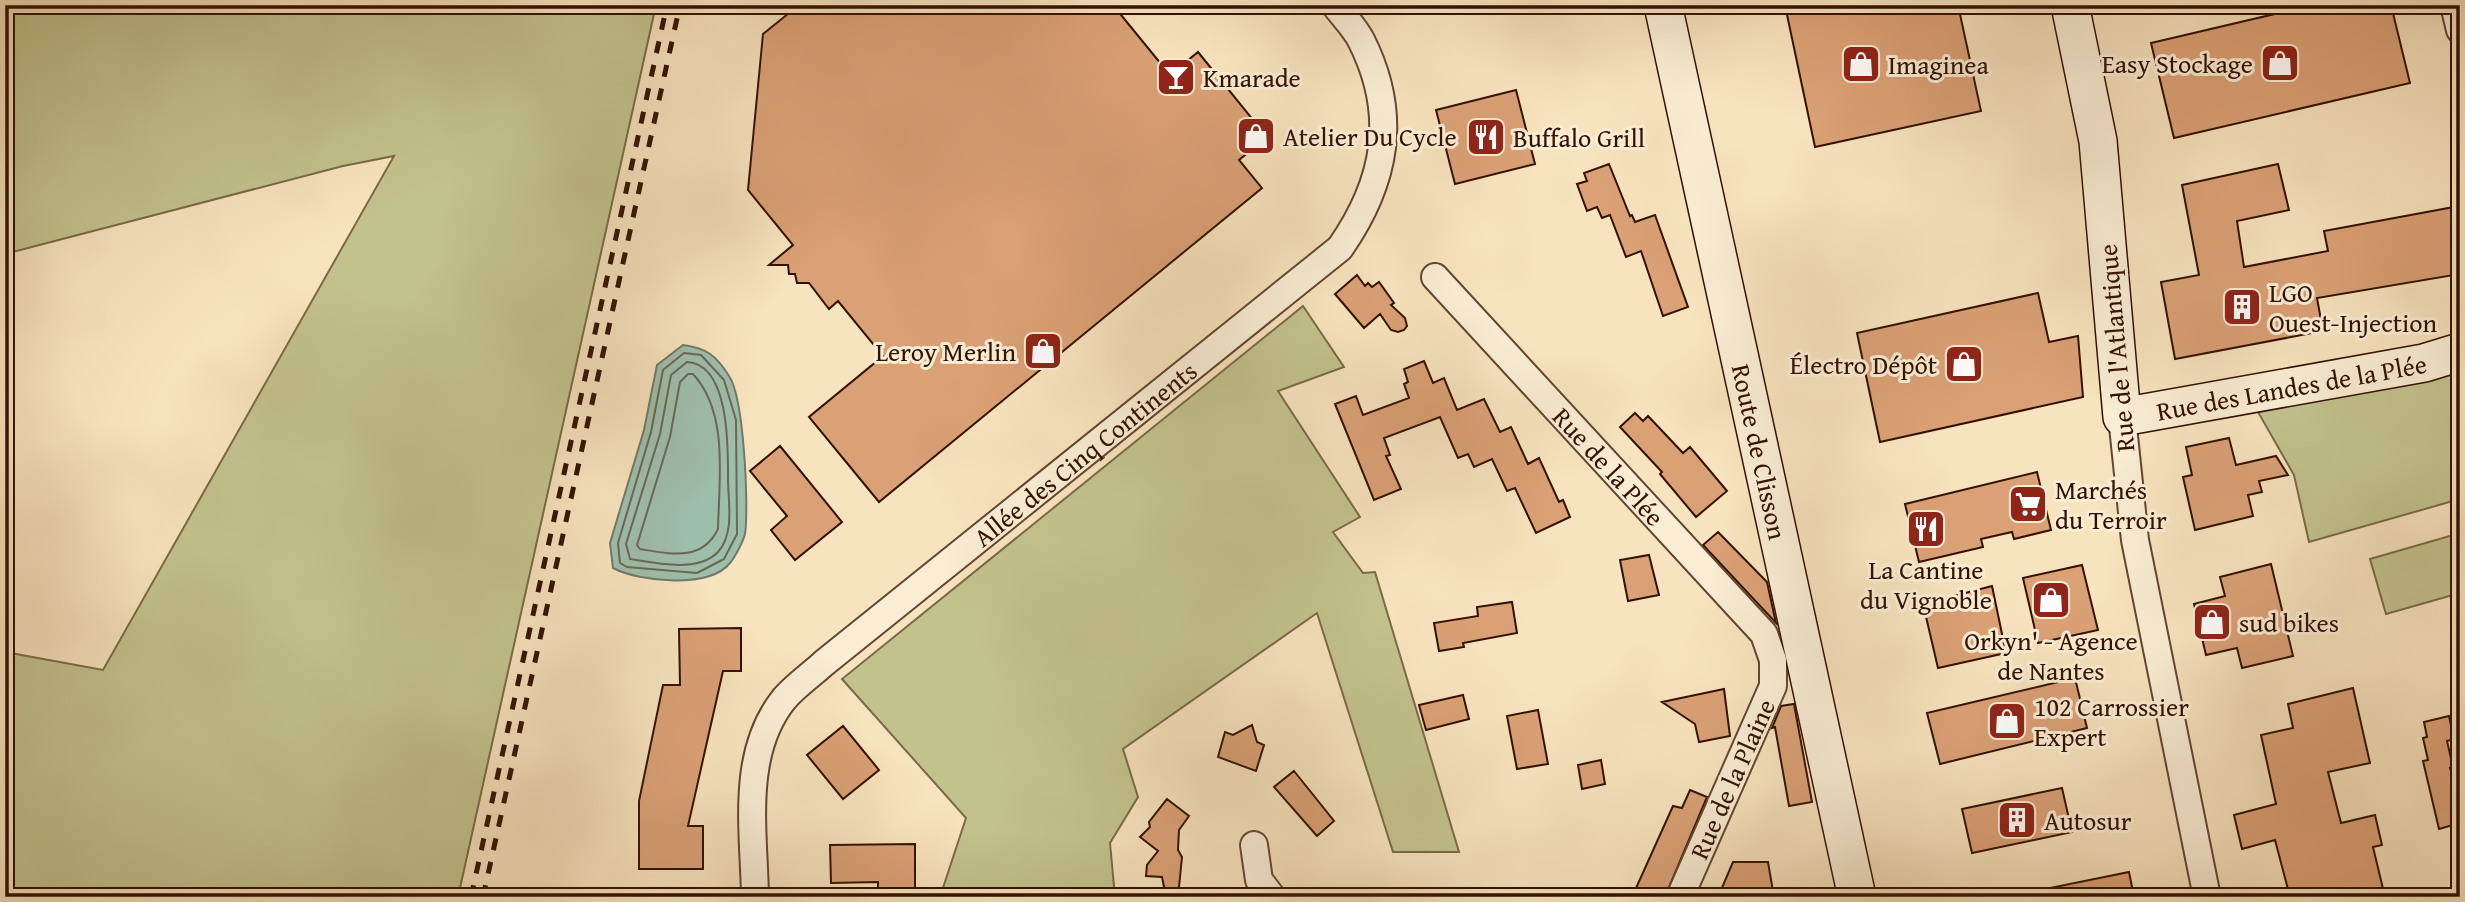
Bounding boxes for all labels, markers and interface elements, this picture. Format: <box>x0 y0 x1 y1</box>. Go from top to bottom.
shop icon: Easy Stockage <box>2259 42 2301 84</box>
shop icon: Imaginea <box>1840 43 1882 85</box>
place label: Easy Stockage <box>2102 44 2253 83</box>
place label: Imaginea <box>1888 45 1990 84</box>
bar icon: Kmarade <box>1155 56 1197 98</box>
place label: Kmarade <box>1203 58 1301 97</box>
shop icon: Atelier Du Cycle <box>1235 115 1277 157</box>
restaurant icon: Buffalo Grill <box>1465 116 1507 158</box>
place label: Atelier Du Cycle <box>1283 117 1457 156</box>
place label: Buffalo Grill <box>1513 118 1645 157</box>
street label: Rue de l'Atlantique <box>2087 243 2145 453</box>
place label: LGO Ouest-Injection <box>2269 273 2438 342</box>
building icon: LGO Ouest-Injection <box>2221 286 2263 328</box>
shop icon: Leroy Merlin <box>1022 330 1064 372</box>
place label: Leroy Merlin <box>875 332 1016 371</box>
shop icon: Électro Dépôt <box>1943 343 1985 385</box>
street label: Rue des Landes de la Plée <box>2153 343 2430 430</box>
place label: Électro Dépôt <box>1790 345 1937 384</box>
street label: Allée des Cinq Continents <box>964 351 1205 556</box>
street label: Route de Clisson <box>1722 360 1798 543</box>
street label: Rue de la Plée <box>1544 398 1674 534</box>
place label: Marchés du Terroir <box>2055 470 2167 539</box>
supermarket icon: Marchés du Terroir <box>2007 483 2049 525</box>
restaurant icon: La Cantine du Vignoble <box>1905 508 1947 550</box>
place label: La Cantine du Vignoble <box>1860 550 1992 619</box>
shop icon: Orkyn' - Agence de Nantes <box>2030 579 2072 621</box>
shop icon: sud bikes <box>2191 601 2233 643</box>
place label: sud bikes <box>2239 603 2339 642</box>
place label: Orkyn' - Agence de Nantes <box>1964 621 2138 690</box>
place label: 102 Carrossier Expert <box>2034 687 2189 756</box>
street label: Rue de la Plaine <box>1679 693 1785 865</box>
shop icon: 102 Carrossier Expert <box>1986 700 2028 742</box>
building icon: Autosur <box>1996 799 2038 841</box>
place label: Autosur <box>2044 801 2132 840</box>

